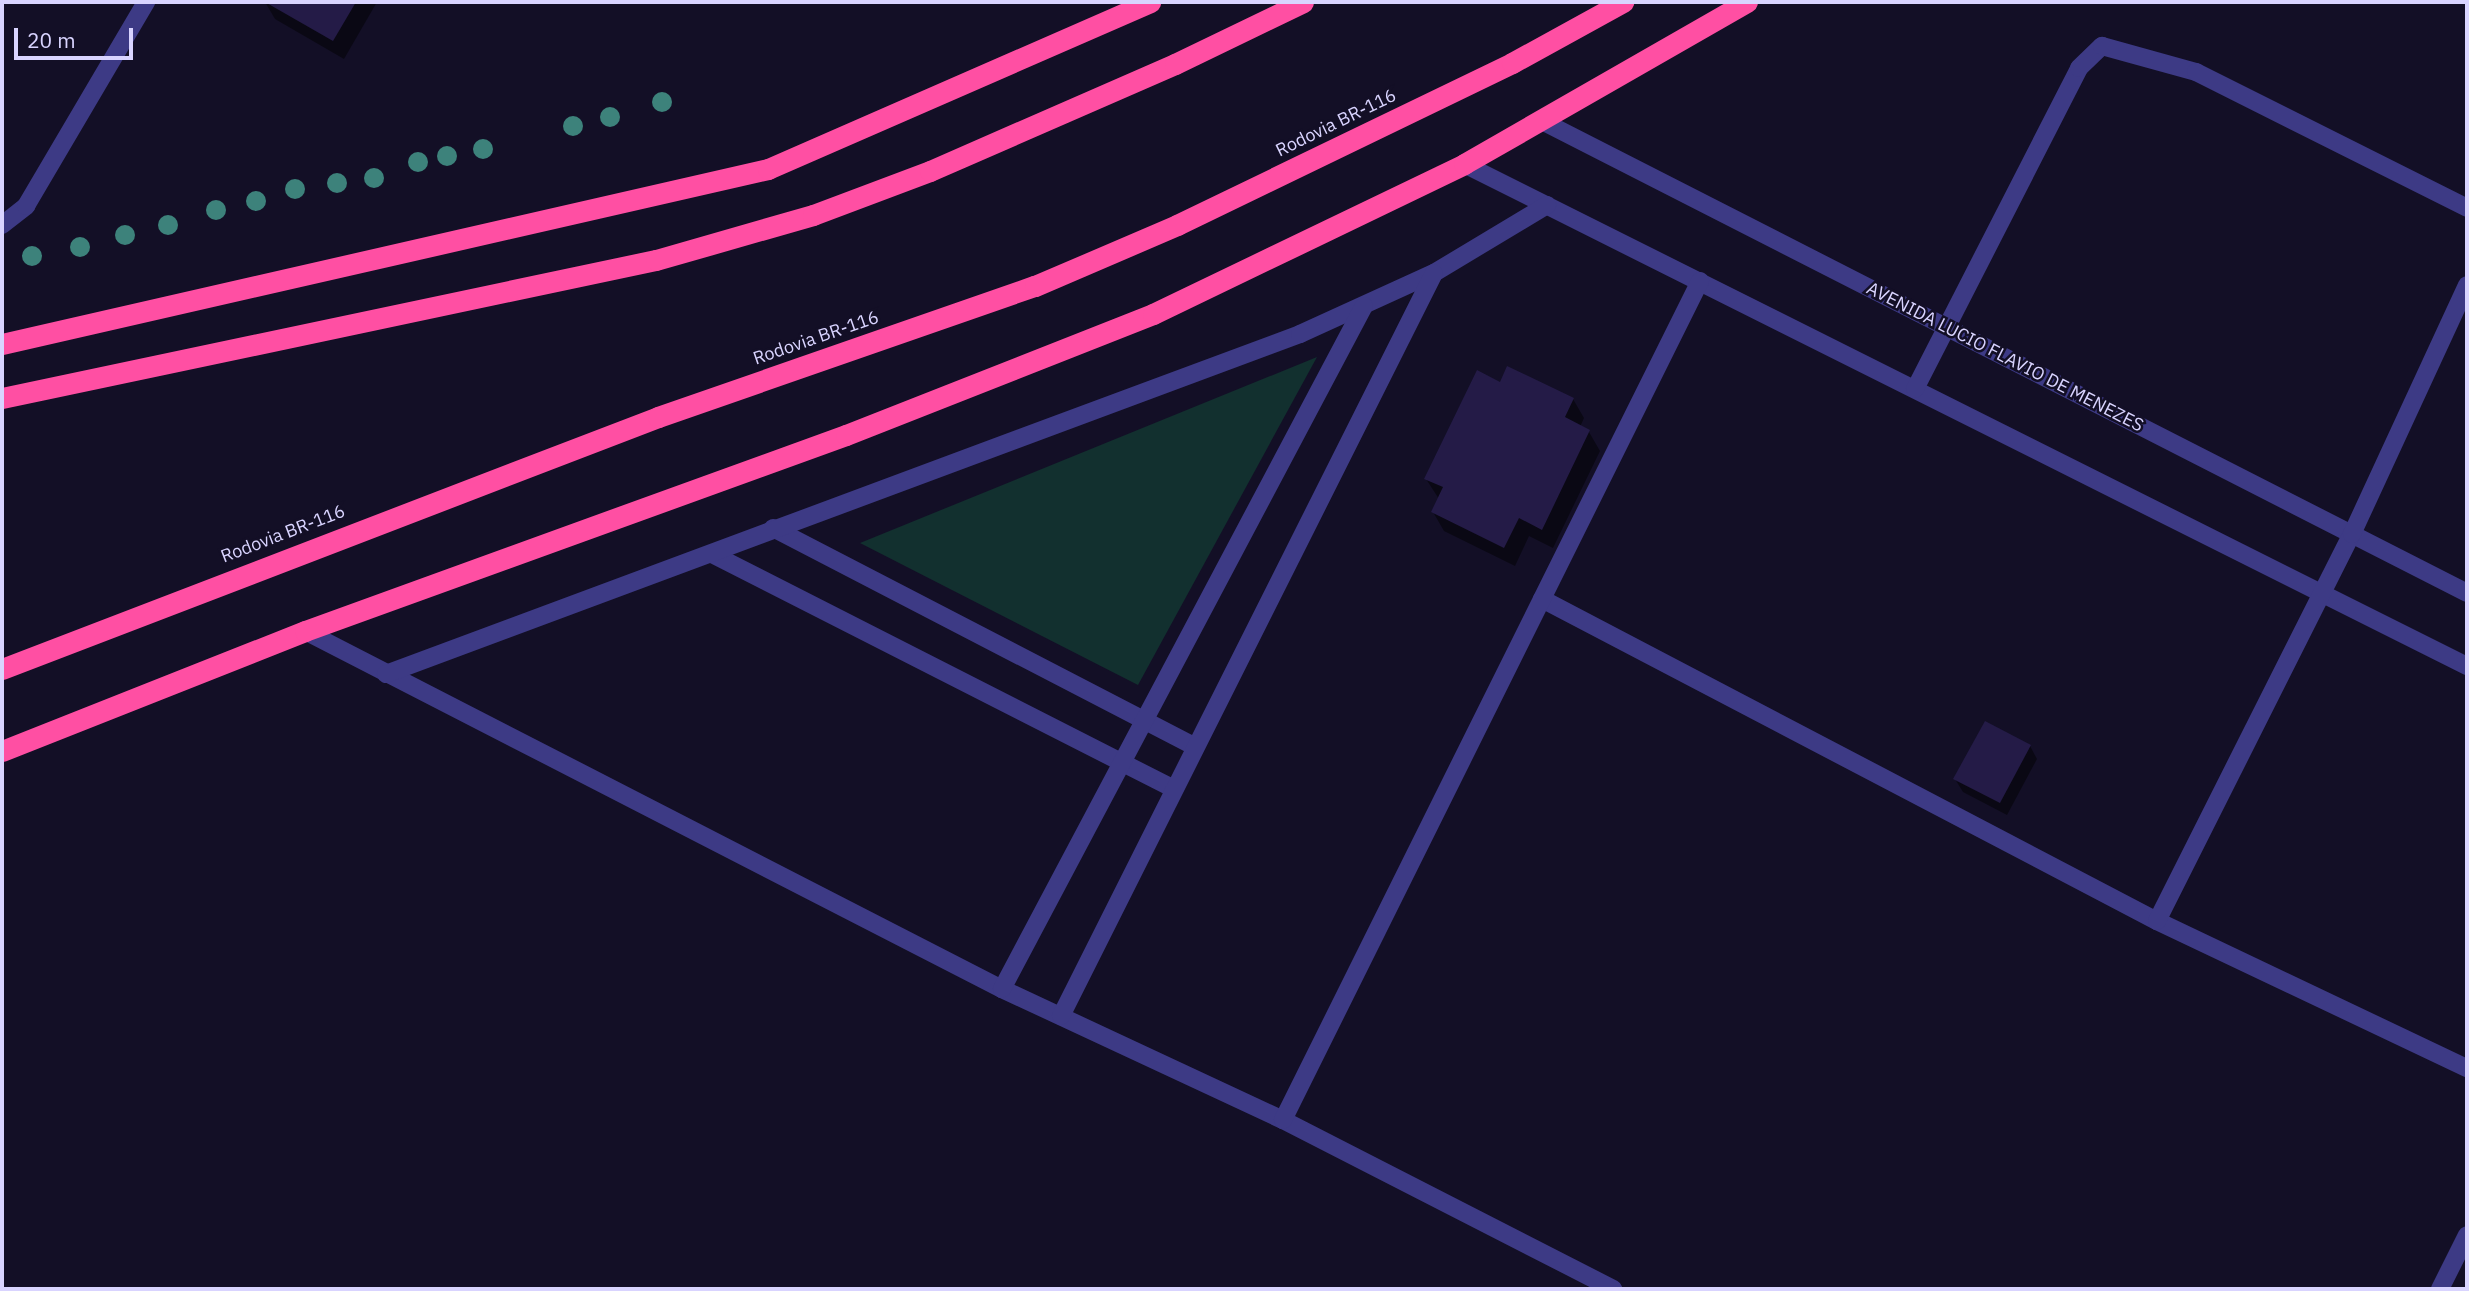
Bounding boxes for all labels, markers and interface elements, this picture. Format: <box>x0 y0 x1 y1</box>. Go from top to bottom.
scale bar <box>18 14 136 58</box>
text: 20 m <box>27 26 76 54</box>
street label: Rodovia BR-116 <box>1272 84 1400 162</box>
street label: AVENIDA LUCIO FLAVIO DE MENEZES <box>1863 277 2147 437</box>
street label: Rodovia BR-116 <box>750 306 882 370</box>
street label: Rodovia BR-116 <box>218 500 348 568</box>

